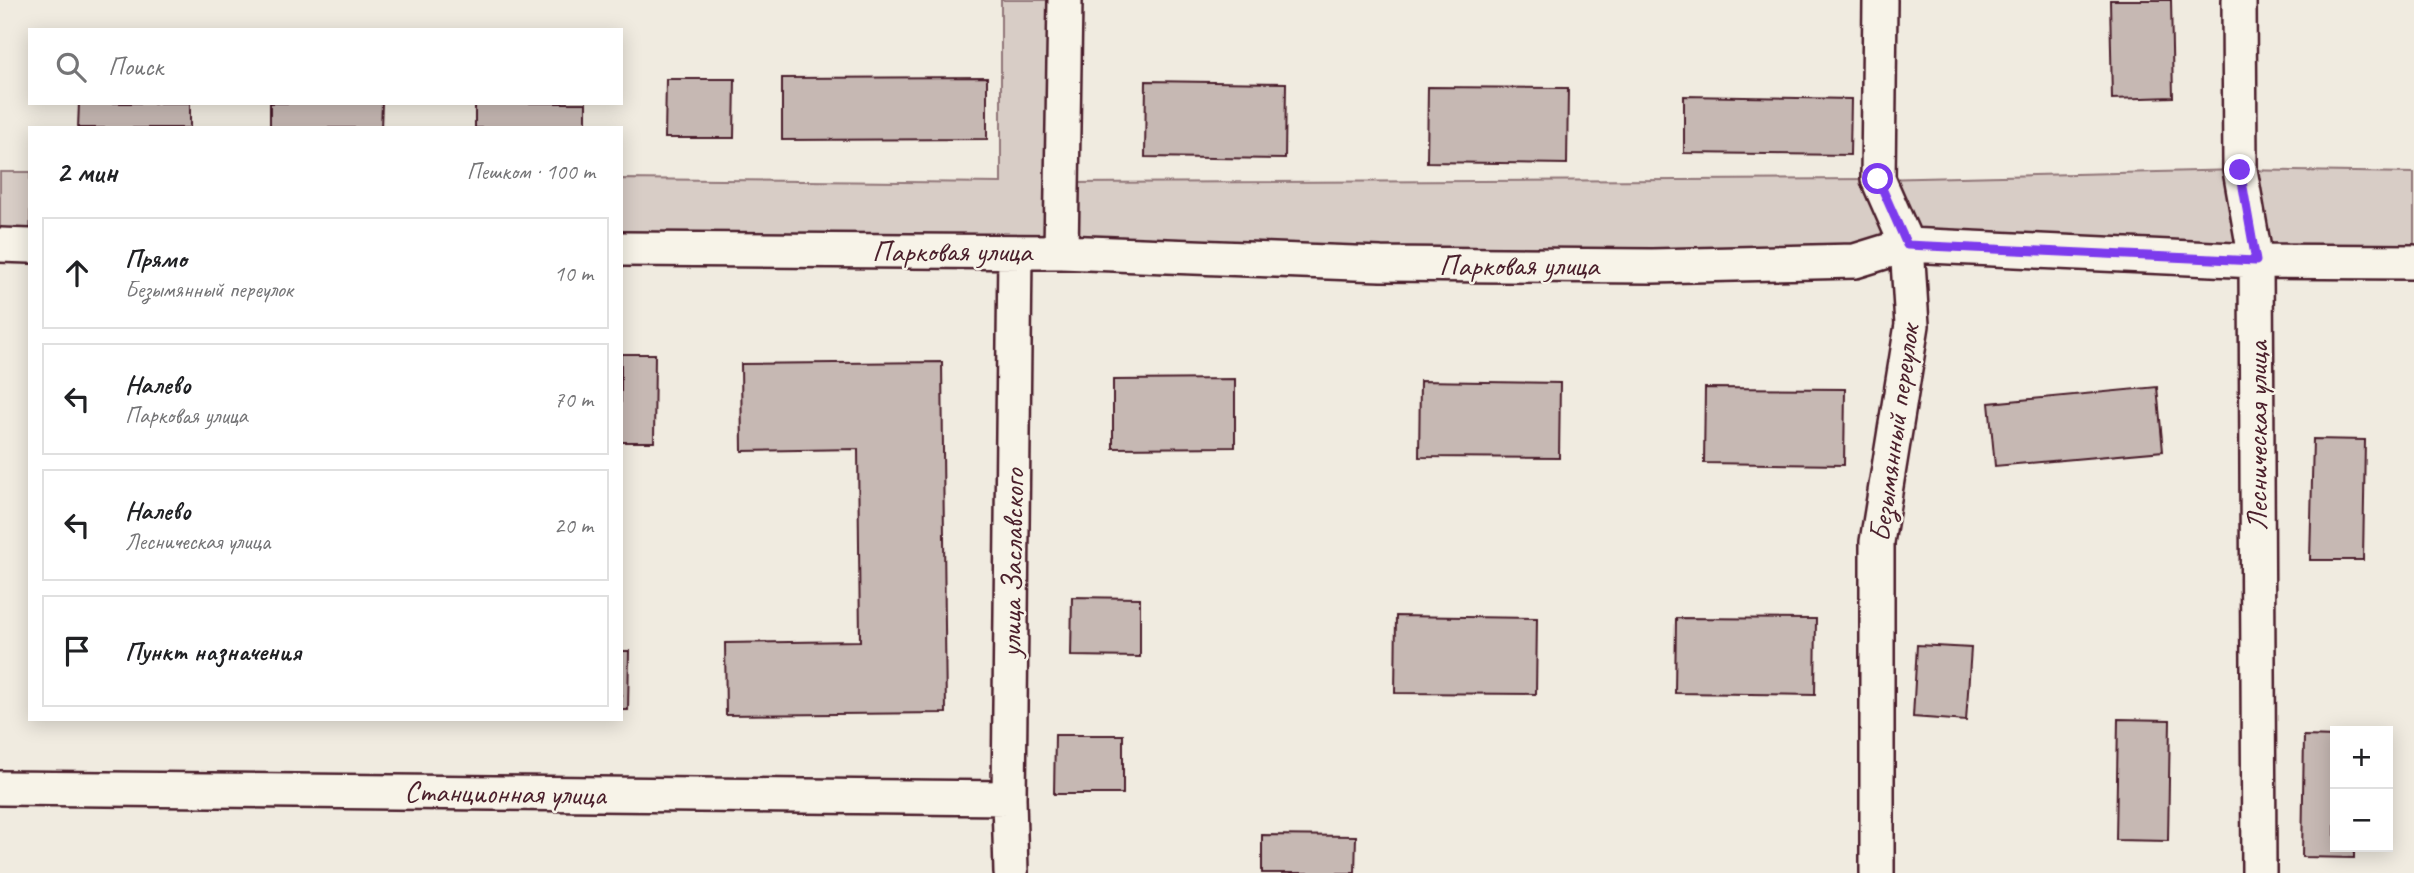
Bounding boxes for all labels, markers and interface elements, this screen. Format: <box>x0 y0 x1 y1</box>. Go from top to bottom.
search box <box>28 28 623 105</box>
icon: search <box>52 48 90 86</box>
text: Поиск <box>108 50 163 83</box>
text: 2 мин <box>56 153 117 191</box>
route end <box>2224 154 2255 185</box>
text: Пешком · 100 m <box>467 157 595 186</box>
route start <box>1862 163 1893 194</box>
street label: Парковая улица <box>872 232 1034 270</box>
text: Прямо <box>125 242 187 275</box>
street label: Парковая улица <box>1439 246 1601 284</box>
icon: ahead <box>58 254 96 292</box>
text: 10 m <box>554 259 593 288</box>
text: Безымянный переулок <box>125 275 293 304</box>
street label: Безымянный переулок <box>1860 319 1928 544</box>
street label: Лесническая улица <box>2238 339 2276 531</box>
text: Налево <box>125 368 191 401</box>
icon: left <box>58 380 96 418</box>
text: 70 m <box>554 385 593 414</box>
text: Парковая улица <box>125 401 248 430</box>
street label: улица Заславского <box>991 467 1033 660</box>
text: Налево <box>125 494 191 527</box>
icon: left <box>58 506 96 544</box>
text: 20 m <box>554 511 593 540</box>
text: Лесническая улица <box>125 527 270 556</box>
icon: arrive <box>58 632 96 670</box>
text: Пункт назначения <box>125 635 301 668</box>
map controls <box>2330 726 2393 852</box>
button: + <box>2330 726 2393 789</box>
street label: Станционная улица <box>404 772 608 814</box>
button: − <box>2330 789 2393 852</box>

